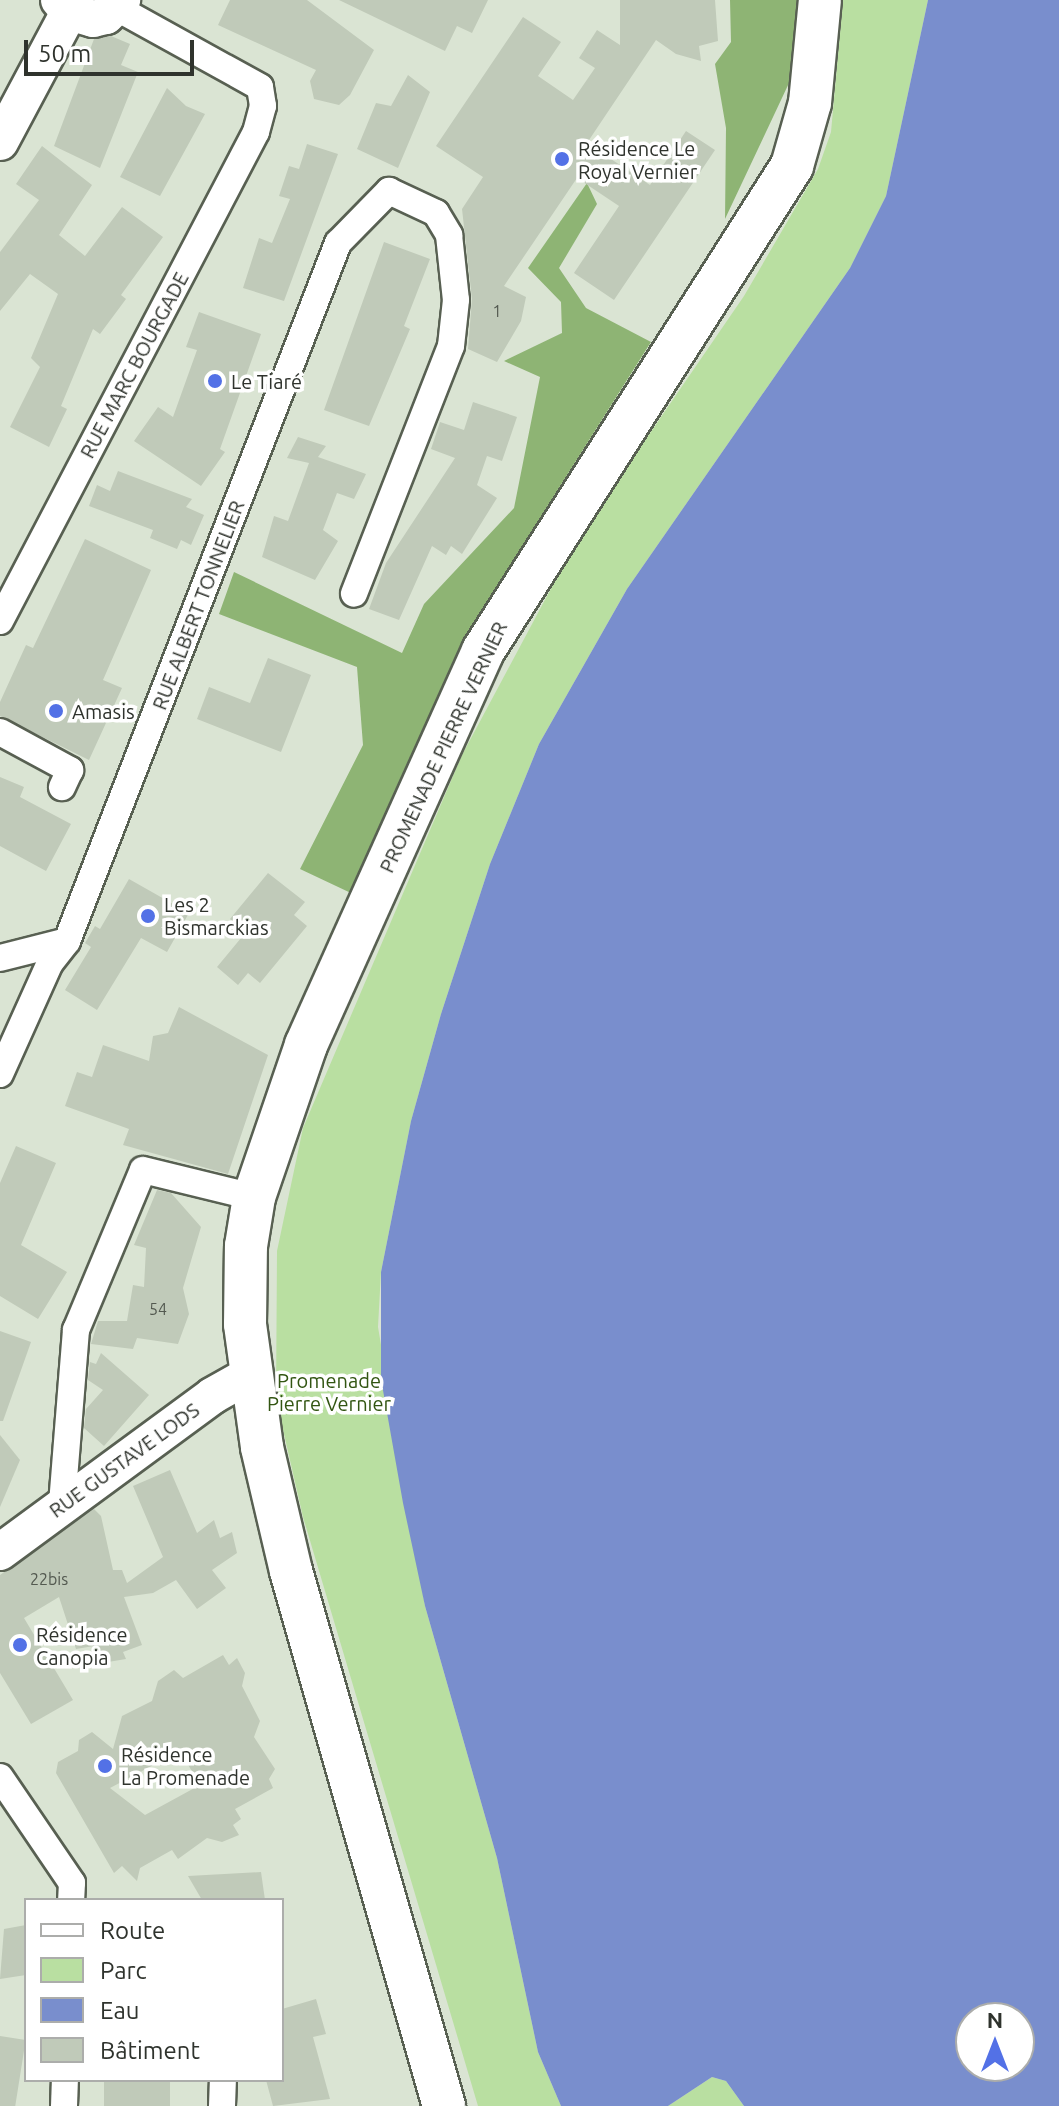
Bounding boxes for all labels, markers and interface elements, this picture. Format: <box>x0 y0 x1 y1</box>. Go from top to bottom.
scale bar <box>28 24 198 74</box>
text: 50 m <box>38 40 91 67</box>
place label: Résidence Le Royal Vernier <box>578 136 697 183</box>
marker: Résidence Le Royal Vernier <box>553 150 571 168</box>
street label: RUE MARC BOURGADE <box>75 268 193 462</box>
house number: 1 <box>492 301 502 321</box>
place label: Le Tiaré <box>231 369 302 393</box>
marker: Le Tiaré <box>206 372 224 390</box>
street label: RUE ALBERT TONNELIER <box>147 497 249 713</box>
street label: PROMENADE PIERRE VERNIER <box>374 618 512 876</box>
place label: Amasis <box>72 699 135 723</box>
marker: Amasis <box>47 702 65 720</box>
place label: Les 2 Bismarckias <box>164 892 269 939</box>
marker: Les 2 Bismarckias <box>139 907 157 925</box>
house number: 54 <box>149 1299 167 1319</box>
park label: Promenade Pierre Vernier <box>267 1368 391 1415</box>
street label: RUE GUSTAVE LODS <box>44 1398 204 1522</box>
house number: 22bis <box>30 1569 68 1589</box>
place label: Résidence Canopia <box>36 1622 127 1669</box>
marker: Résidence Canopia <box>11 1636 29 1654</box>
place label: Résidence La Promenade <box>121 1742 250 1789</box>
marker: Résidence La Promenade <box>96 1757 114 1775</box>
legend <box>24 1898 284 2082</box>
text: Route <box>100 1917 165 1944</box>
text: Parc <box>100 1957 147 1984</box>
text: Eau <box>100 1997 139 2024</box>
north arrow <box>955 2002 1035 2082</box>
text: N <box>987 2007 1003 2032</box>
text: Bâtiment <box>100 2037 200 2064</box>

